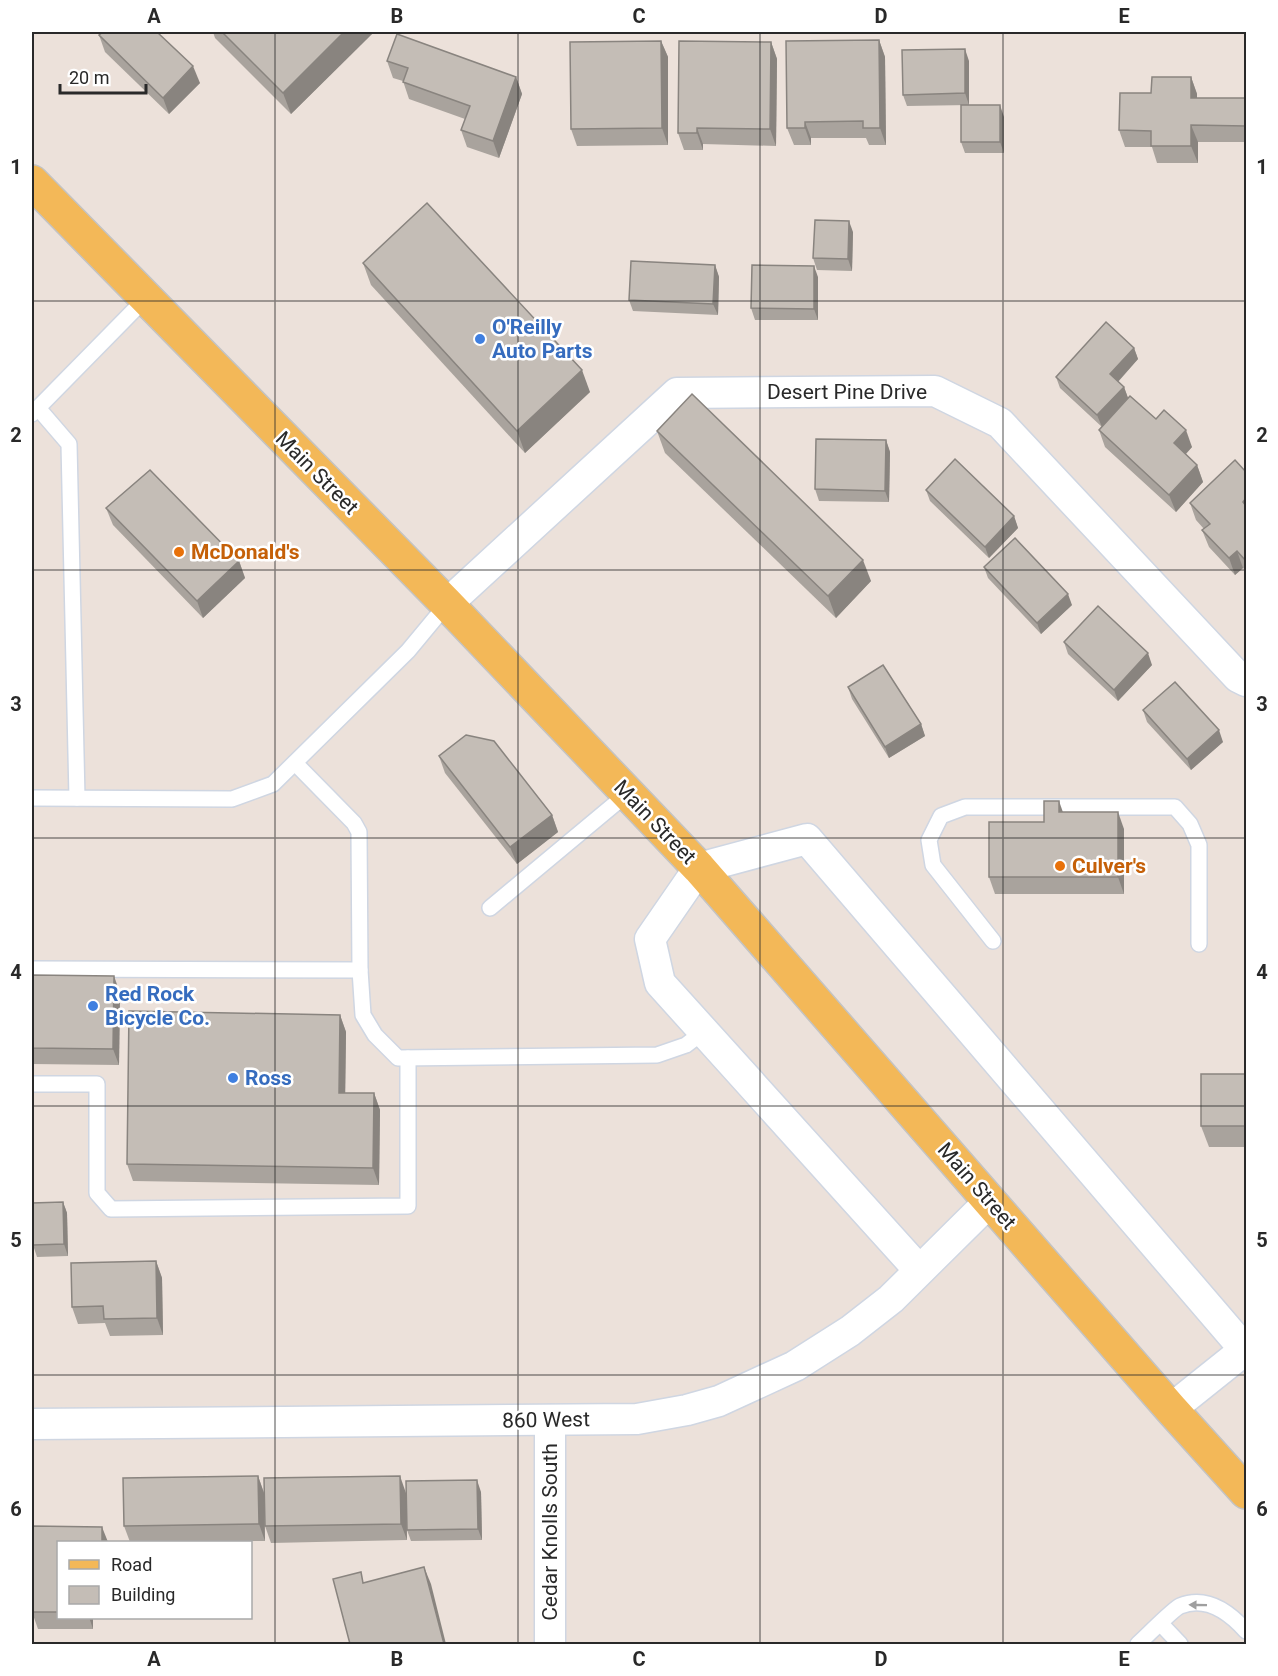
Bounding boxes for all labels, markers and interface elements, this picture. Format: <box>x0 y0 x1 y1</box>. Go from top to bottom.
text: A <box>147 4 161 28</box>
text: B <box>391 4 403 28</box>
text: C <box>632 4 646 28</box>
text: D <box>875 4 888 28</box>
text: E <box>1118 4 1130 28</box>
scale bar <box>60 57 146 95</box>
text: 20 m <box>69 67 109 88</box>
text: 1 <box>10 155 22 179</box>
text: 1 <box>1256 155 1268 179</box>
place label: O'Reilly Auto Parts <box>492 315 593 363</box>
marker: O'Reilly Auto Parts <box>473 332 487 346</box>
street label: Desert Pine Drive <box>767 380 927 404</box>
text: 2 <box>10 423 22 447</box>
text: 2 <box>1256 423 1268 447</box>
street label: Main Street <box>271 427 363 519</box>
place label: McDonald's <box>191 540 300 564</box>
marker: McDonald's <box>172 545 186 559</box>
text: 3 <box>10 692 22 716</box>
text: 3 <box>1256 692 1268 716</box>
street label: Main Street <box>609 775 701 869</box>
place label: Culver's <box>1072 854 1146 878</box>
marker: Culver's <box>1053 859 1067 873</box>
text: 4 <box>10 960 22 984</box>
text: 4 <box>1256 960 1268 984</box>
place label: Red Rock Bicycle Co. <box>105 982 210 1030</box>
marker: Red Rock Bicycle Co. <box>86 999 100 1013</box>
place label: Ross <box>245 1066 292 1090</box>
marker: Ross <box>226 1071 240 1085</box>
street label: Main Street <box>933 1138 1021 1234</box>
text: 5 <box>10 1228 22 1252</box>
text: 5 <box>1256 1228 1268 1252</box>
street label: 860 West <box>502 1407 590 1433</box>
street label: Cedar Knolls South <box>538 1443 562 1621</box>
text: 6 <box>10 1497 22 1521</box>
text: 6 <box>1256 1497 1268 1521</box>
legend <box>57 1541 252 1619</box>
text: Road <box>111 1554 152 1575</box>
text: Building <box>111 1584 175 1605</box>
one-way arrow <box>1188 1600 1207 1610</box>
text: A <box>147 1647 161 1671</box>
text: B <box>391 1647 403 1671</box>
text: C <box>632 1647 646 1671</box>
text: D <box>875 1647 888 1671</box>
text: E <box>1118 1647 1130 1671</box>

